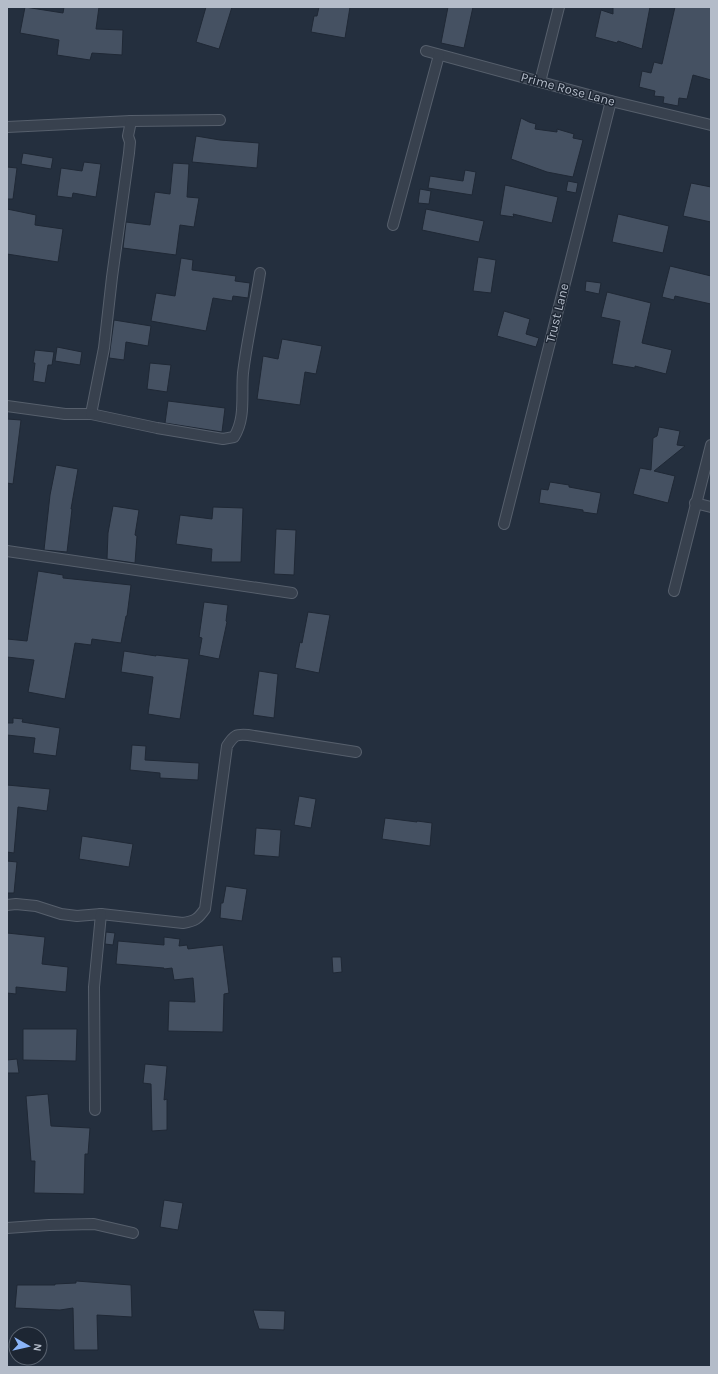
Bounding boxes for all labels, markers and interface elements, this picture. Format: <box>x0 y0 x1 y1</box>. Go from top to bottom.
street label: Prime Rose Lane <box>519 69 617 109</box>
street label: Trust Lane <box>542 281 572 344</box>
north arrow <box>8 1326 48 1366</box>
text: N <box>30 1343 44 1352</box>

